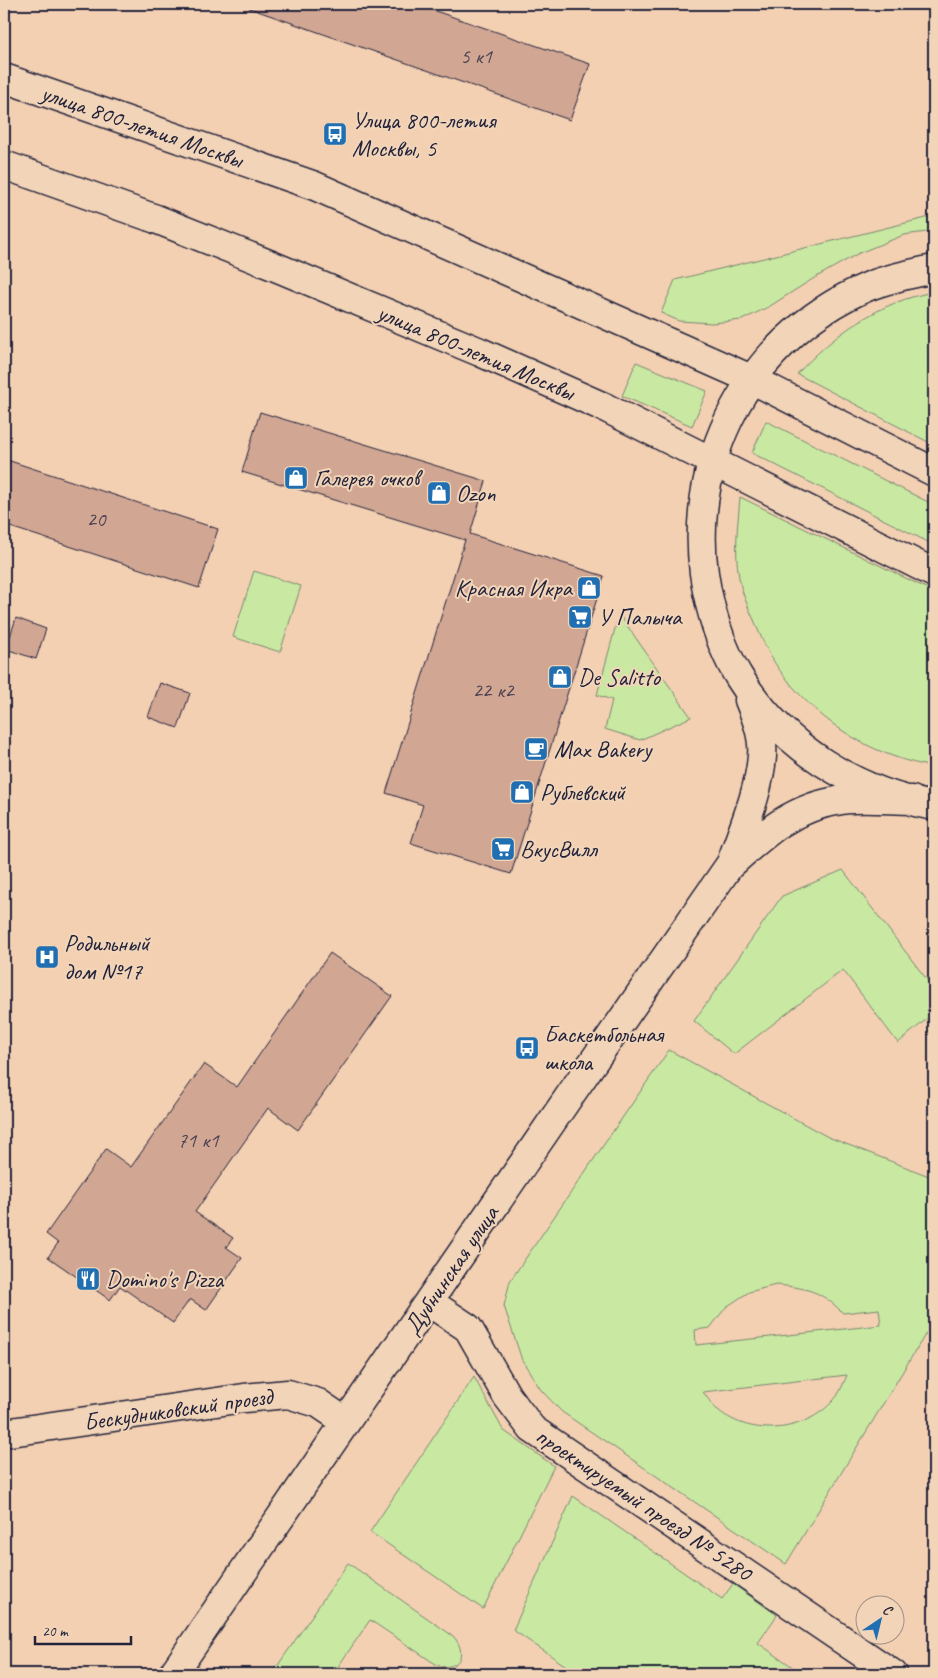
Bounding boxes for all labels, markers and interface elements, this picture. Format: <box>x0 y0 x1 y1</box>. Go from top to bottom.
house number: 5 к1 <box>460 43 493 69</box>
street label: улица 800-летия Москвы <box>35 77 249 175</box>
place label: Улица 800-летия Москвы, 5 <box>352 105 497 163</box>
bus stop icon: Улица 800-летия Москвы, 5 <box>322 121 348 147</box>
street label: улица 800-летия Москвы <box>371 296 581 408</box>
place label: Галерея очков <box>314 463 423 493</box>
shop icon: Галерея очков <box>283 465 309 491</box>
place label: Ozon <box>456 478 496 508</box>
shop icon: Ozon <box>426 480 452 506</box>
house number: 20 <box>87 506 107 532</box>
place label: Красная Икра <box>455 573 574 603</box>
shop icon: Красная Икра <box>576 575 602 601</box>
place label: У Палыча <box>598 602 683 632</box>
supermarket icon: У Палыча <box>567 604 593 630</box>
place label: De Salitto <box>578 662 661 692</box>
shop icon: De Salitto <box>547 664 573 690</box>
house number: 22 к2 <box>472 677 515 703</box>
place label: Max Bakery <box>554 734 653 764</box>
cafe icon: Max Bakery <box>523 736 549 762</box>
place label: Рублевский <box>540 777 627 807</box>
shop icon: Рублевский <box>509 779 535 805</box>
place label: ВкусВилл <box>520 834 598 864</box>
supermarket icon: ВкусВилл <box>490 836 516 862</box>
place label: Родильный дом №17 <box>64 928 152 986</box>
hospital icon: Родильный дом №17 <box>34 944 60 970</box>
place label: Баскетбольная школа <box>544 1019 665 1077</box>
bus stop icon: Баскетбольная школа <box>514 1035 540 1061</box>
house number: 71 к1 <box>177 1127 220 1153</box>
street label: Дубнинская улица <box>397 1198 506 1340</box>
place label: Domino's Pizza <box>106 1264 225 1294</box>
restaurant icon: Domino's Pizza <box>75 1266 101 1292</box>
street label: Бескудниковский проезд <box>82 1381 277 1437</box>
street label: проектируемый проезд № 5280 <box>530 1420 760 1589</box>
north arrow <box>856 1596 906 1646</box>
text: С <box>879 1601 897 1620</box>
scale bar <box>35 1613 131 1645</box>
text: 20 m <box>42 1622 69 1641</box>

